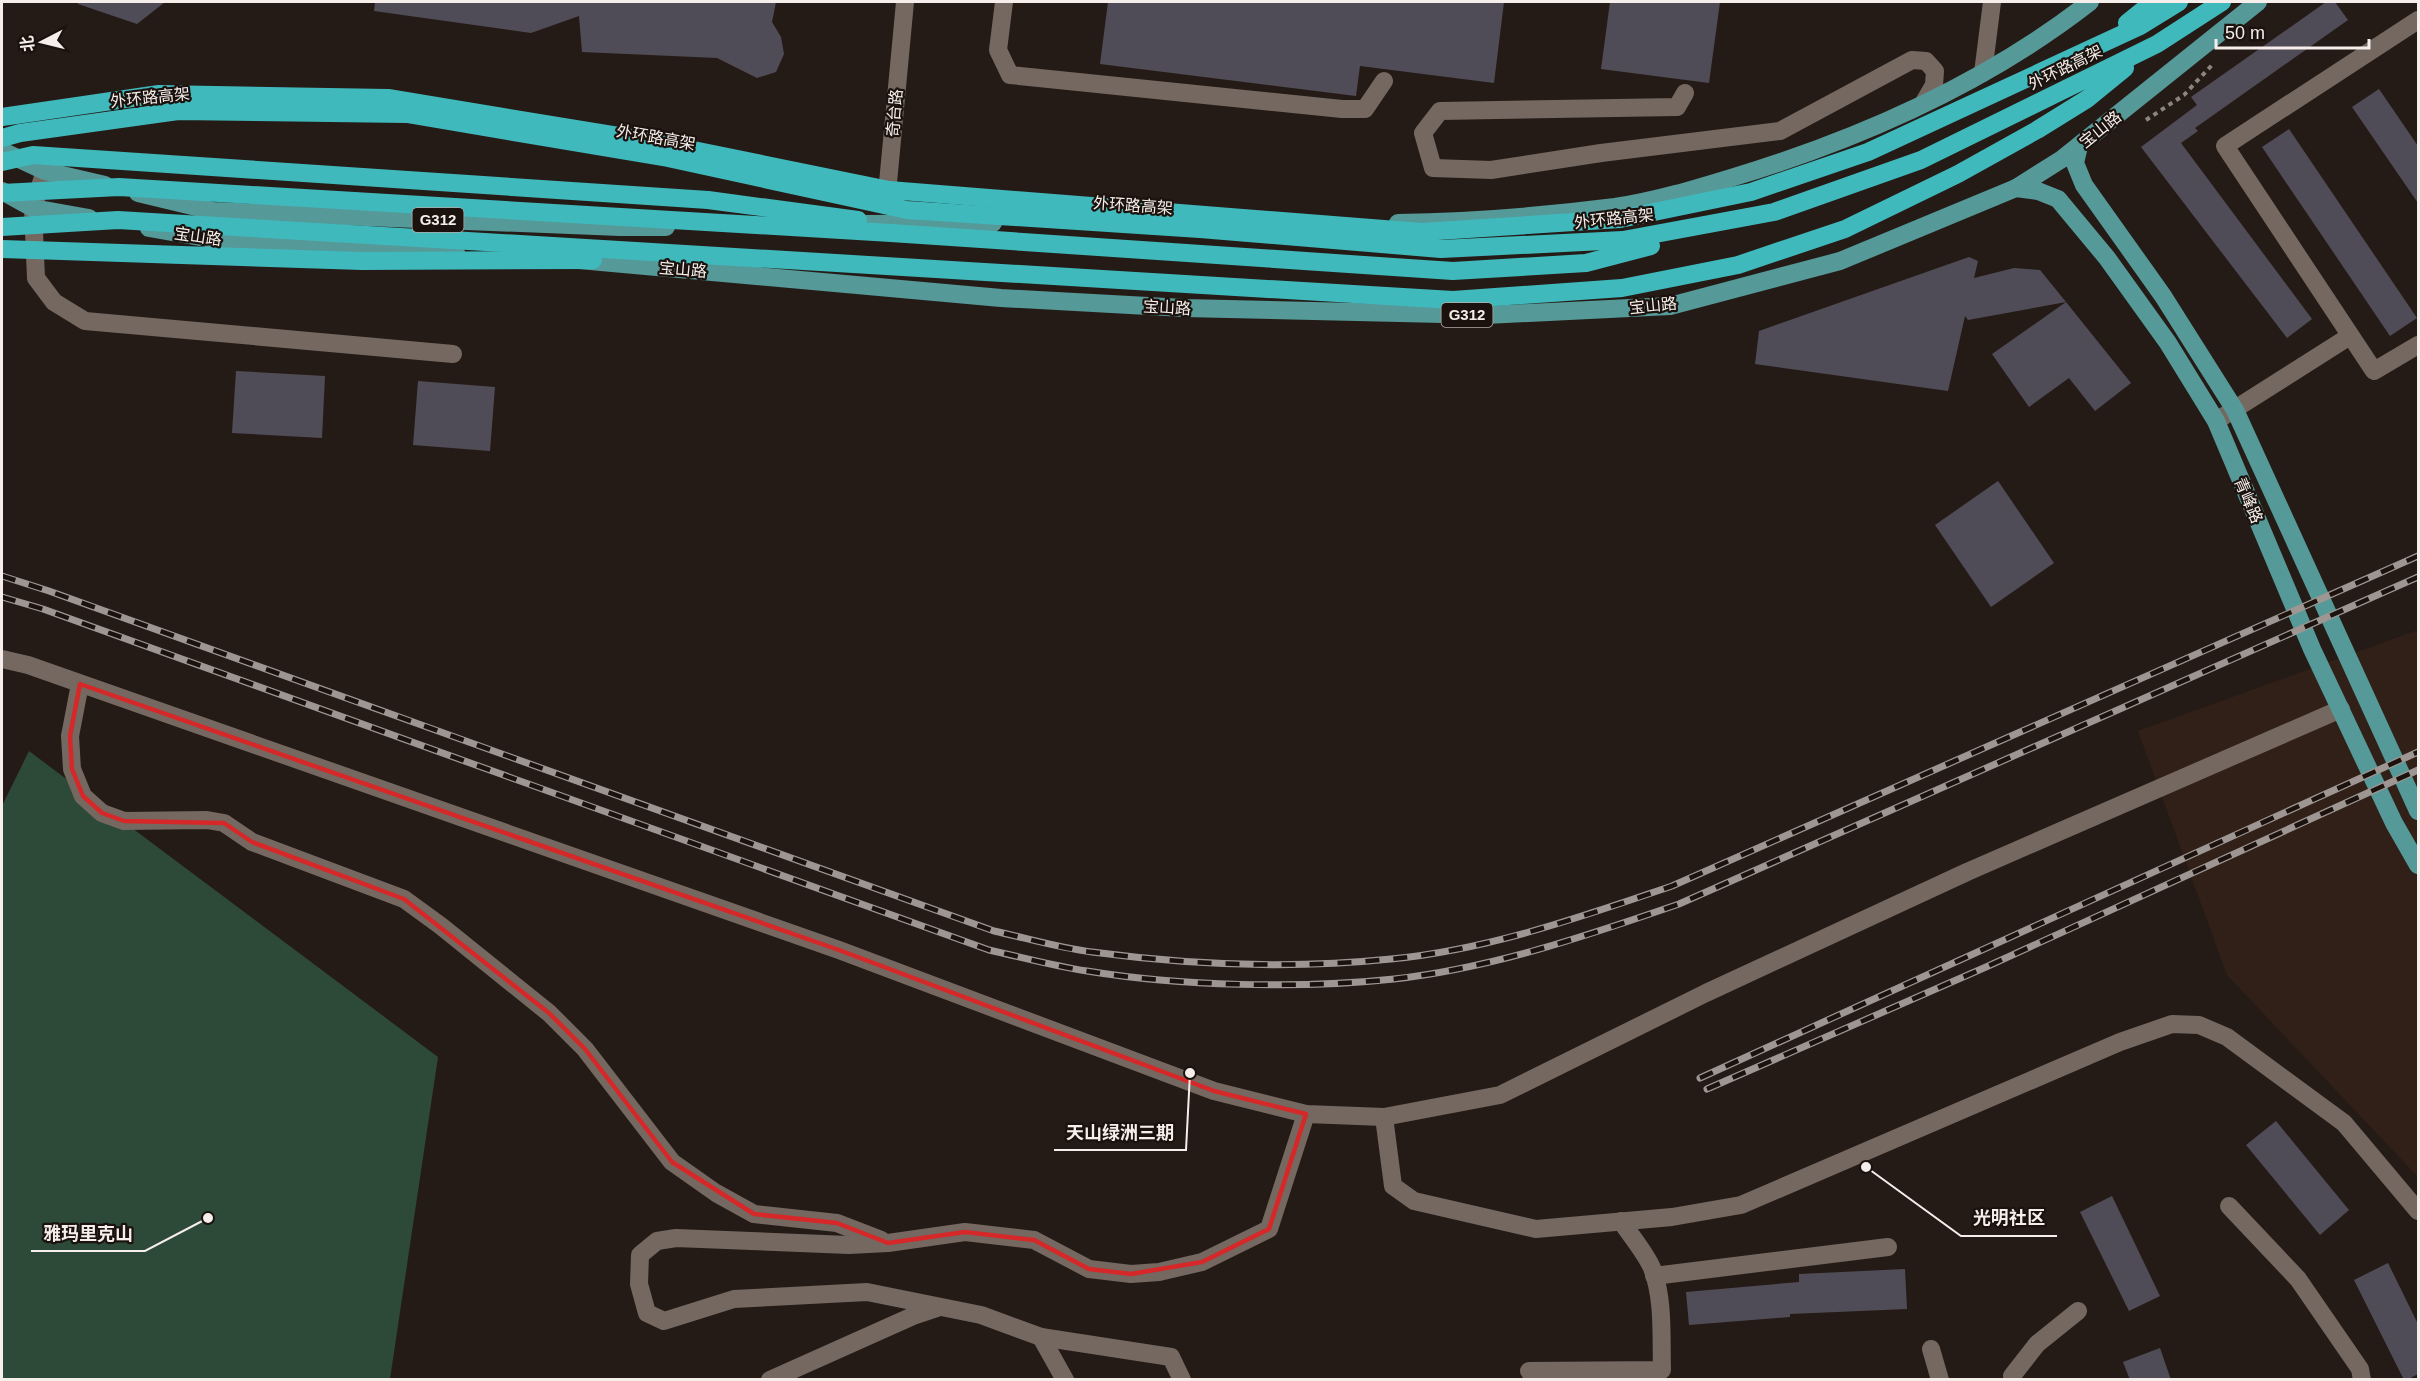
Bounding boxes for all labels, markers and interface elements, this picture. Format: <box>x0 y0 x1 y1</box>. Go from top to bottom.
north arrow <box>12 12 72 72</box>
scale bar <box>2216 12 2369 50</box>
text: 50 m <box>2225 23 2265 43</box>
text: 北 <box>18 35 37 53</box>
street label: 外环路高架 <box>2026 42 2105 93</box>
street label: 外环路高架 <box>109 85 191 110</box>
street label: 奇台路 <box>884 88 905 138</box>
street label: 宝山路 <box>2076 108 2124 151</box>
street label: 外环路高架 <box>615 122 697 153</box>
street label: 外环路高架 <box>1092 194 1173 217</box>
street label: 外环路高架 <box>1573 206 1655 231</box>
road number: G312 <box>412 208 464 232</box>
street label: 宝山路 <box>173 225 223 248</box>
street label: 宝山路 <box>658 259 708 280</box>
street label: 宝山路 <box>1628 295 1678 316</box>
street label: 宝山路 <box>1143 298 1191 317</box>
road number: G312 <box>1442 303 1492 327</box>
street label: 青峰路 <box>2231 475 2266 526</box>
callout: 天山绿洲三期 <box>1054 1114 1186 1150</box>
text: 天山绿洲三期 <box>1066 1123 1174 1143</box>
callout: 光明社区 <box>1961 1200 2057 1236</box>
text: 光明社区 <box>1973 1208 2045 1228</box>
callout: 雅玛里克山 <box>31 1215 145 1251</box>
text: 雅玛里克山 <box>43 1224 133 1244</box>

